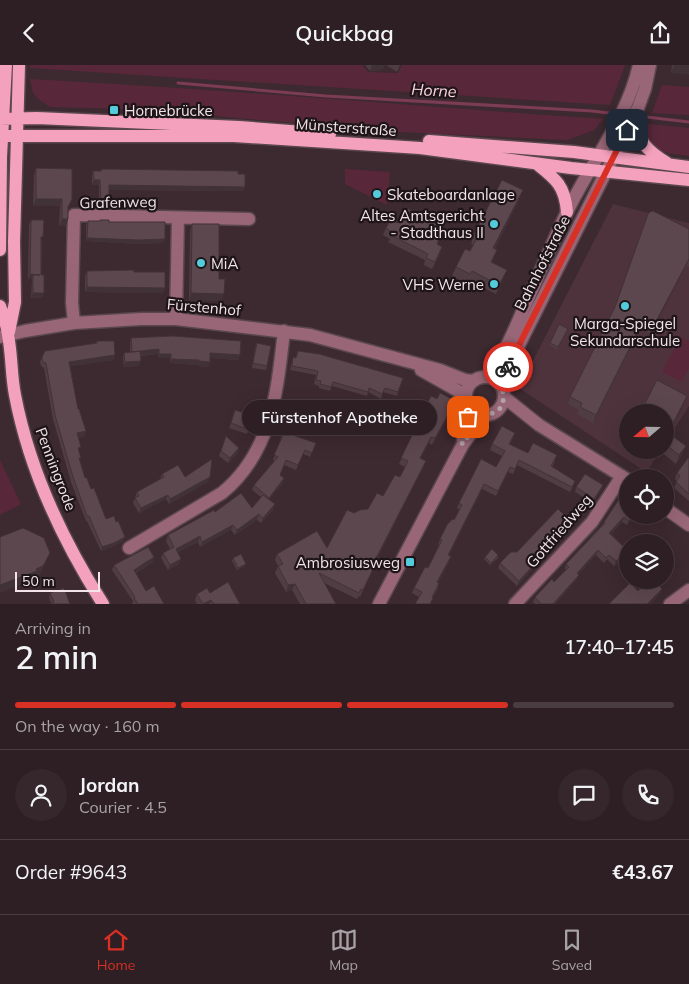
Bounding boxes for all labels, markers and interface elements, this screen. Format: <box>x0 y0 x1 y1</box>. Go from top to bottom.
icon: back <box>15 19 43 47</box>
text: Quickbag <box>295 19 394 47</box>
icon: share <box>646 19 674 47</box>
water label: Horne <box>411 79 457 101</box>
place label: Hornebrücke <box>124 101 213 120</box>
marker: Hornebrücke <box>108 104 120 116</box>
pin <box>606 109 648 151</box>
street label: Münsterstraße <box>295 114 397 140</box>
icon: home <box>613 116 641 144</box>
place label: Skateboardanlage <box>387 185 515 204</box>
marker: Skateboardanlage <box>371 188 383 200</box>
street label: Grafenweg <box>79 192 157 212</box>
place label: Altes Amtsgericht - Stadthaus II <box>360 206 484 242</box>
street label: Bahnhofstraße <box>510 212 574 314</box>
marker: Altes Amtsgericht - Stadthaus II <box>488 218 500 230</box>
place label: MiA <box>211 254 238 273</box>
marker: MiA <box>195 257 207 269</box>
place label: VHS Werne <box>402 275 484 294</box>
marker: VHS Werne <box>488 278 500 290</box>
street label: Fürstenhof <box>166 294 243 320</box>
marker: Marga-Spiegel Sekundarschule <box>619 300 631 312</box>
place label: Marga-Spiegel Sekundarschule <box>570 314 680 350</box>
courier <box>483 342 533 392</box>
icon: bike <box>494 353 522 381</box>
pin <box>447 396 489 438</box>
callout: Fürstenhof Apotheke <box>243 399 438 435</box>
icon: bag <box>454 403 482 431</box>
north arrow <box>619 404 674 459</box>
map controls <box>619 404 674 589</box>
text: Fürstenhof Apotheke <box>261 407 418 427</box>
street label: Penningrode <box>31 425 81 513</box>
button: locate <box>619 469 674 524</box>
street label: Gottfriedweg <box>522 490 596 572</box>
button: layers <box>619 534 674 589</box>
place label: Ambrosiusweg <box>296 553 400 572</box>
marker: Ambrosiusweg <box>404 556 416 568</box>
scale bar <box>15 569 100 592</box>
text: 50 m <box>22 572 55 590</box>
text: Arriving in <box>15 618 91 638</box>
text: 17:40–17:45 <box>564 635 674 659</box>
text: 2 min <box>15 637 98 677</box>
text: On the way · 160 m <box>15 716 160 736</box>
button: person <box>15 769 67 821</box>
button: chat <box>558 769 610 821</box>
button: phone <box>622 769 674 821</box>
text: Jordan <box>79 773 139 797</box>
text: Courier · 4.5 <box>79 797 167 817</box>
text: Order #9643 <box>15 860 127 884</box>
text: €43.67 <box>612 860 674 884</box>
tab: Home <box>97 926 135 974</box>
tab: Map <box>329 926 358 974</box>
tab: Saved <box>552 926 592 974</box>

